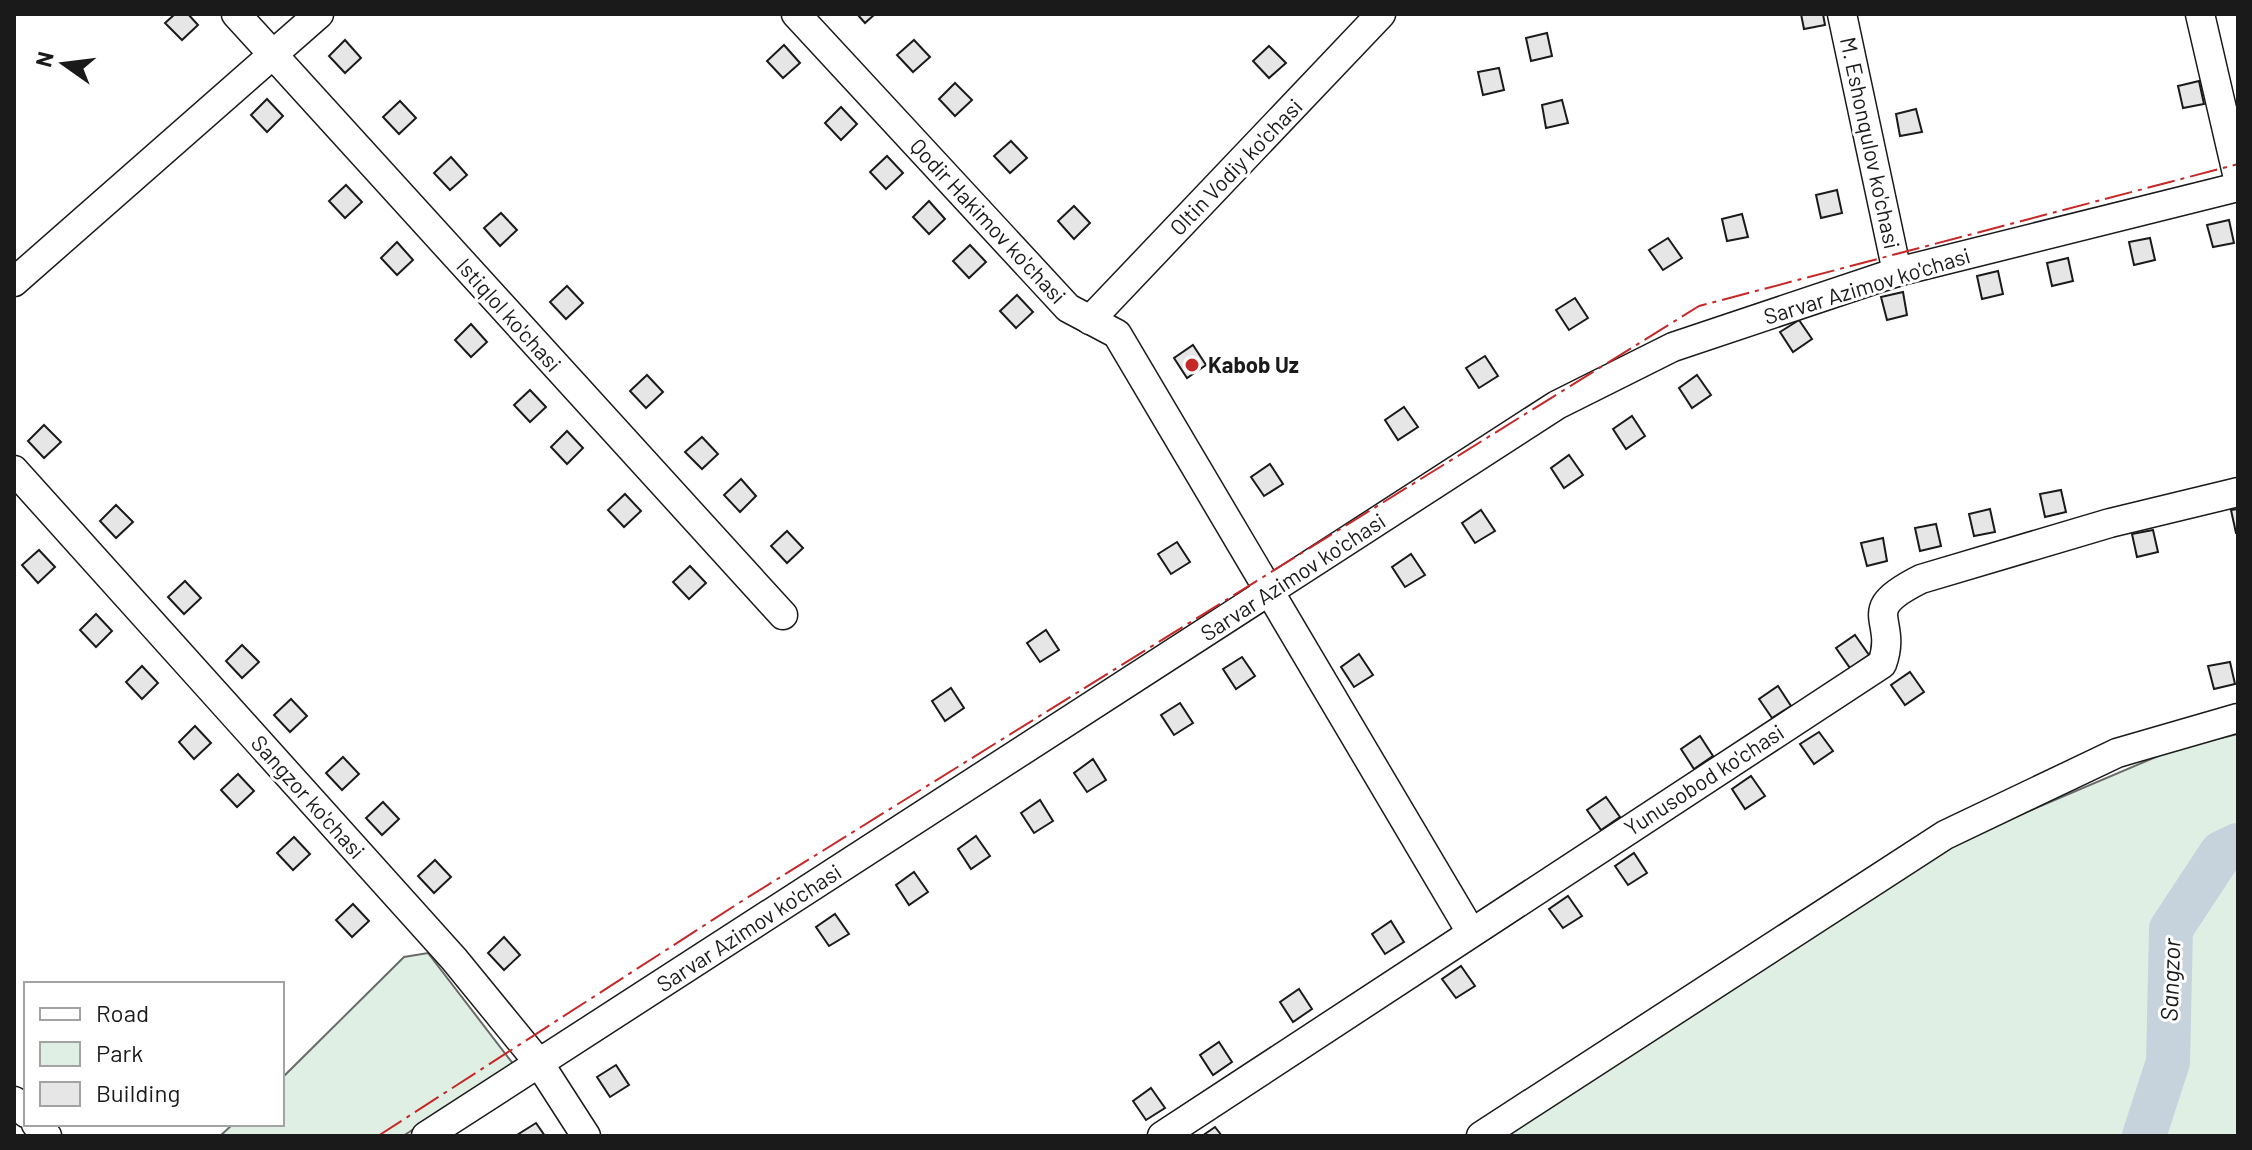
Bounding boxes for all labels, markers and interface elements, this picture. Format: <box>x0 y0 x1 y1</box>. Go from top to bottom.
north arrow <box>24 24 104 104</box>
street label: M. Eshonqulov ko'chasi <box>1836 34 1906 251</box>
text: N <box>29 49 58 69</box>
street label: Oltin Vodiy ko'chasi <box>1164 93 1307 240</box>
street label: Qodir Hakimov ko'chasi <box>905 132 1072 308</box>
street label: Sarvar Azimov ko'chasi <box>1760 241 1973 329</box>
street label: Istiqlol ko'chasi <box>452 252 567 376</box>
place label: Kabob Uz <box>1208 351 1299 377</box>
marker: Kabob Uz <box>1183 356 1201 374</box>
street label: Sarvar Azimov ko'chasi <box>1195 507 1390 646</box>
street label: Yunusobod ko'chasi <box>1619 718 1788 840</box>
street label: Sangzor ko'chasi <box>247 729 371 863</box>
street label: Sarvar Azimov ko'chasi <box>651 858 846 997</box>
water label: Sangzor <box>2154 937 2185 1022</box>
legend <box>24 982 284 1126</box>
text: Road <box>96 998 149 1027</box>
text: Park <box>96 1038 143 1067</box>
text: Building <box>96 1078 180 1107</box>

